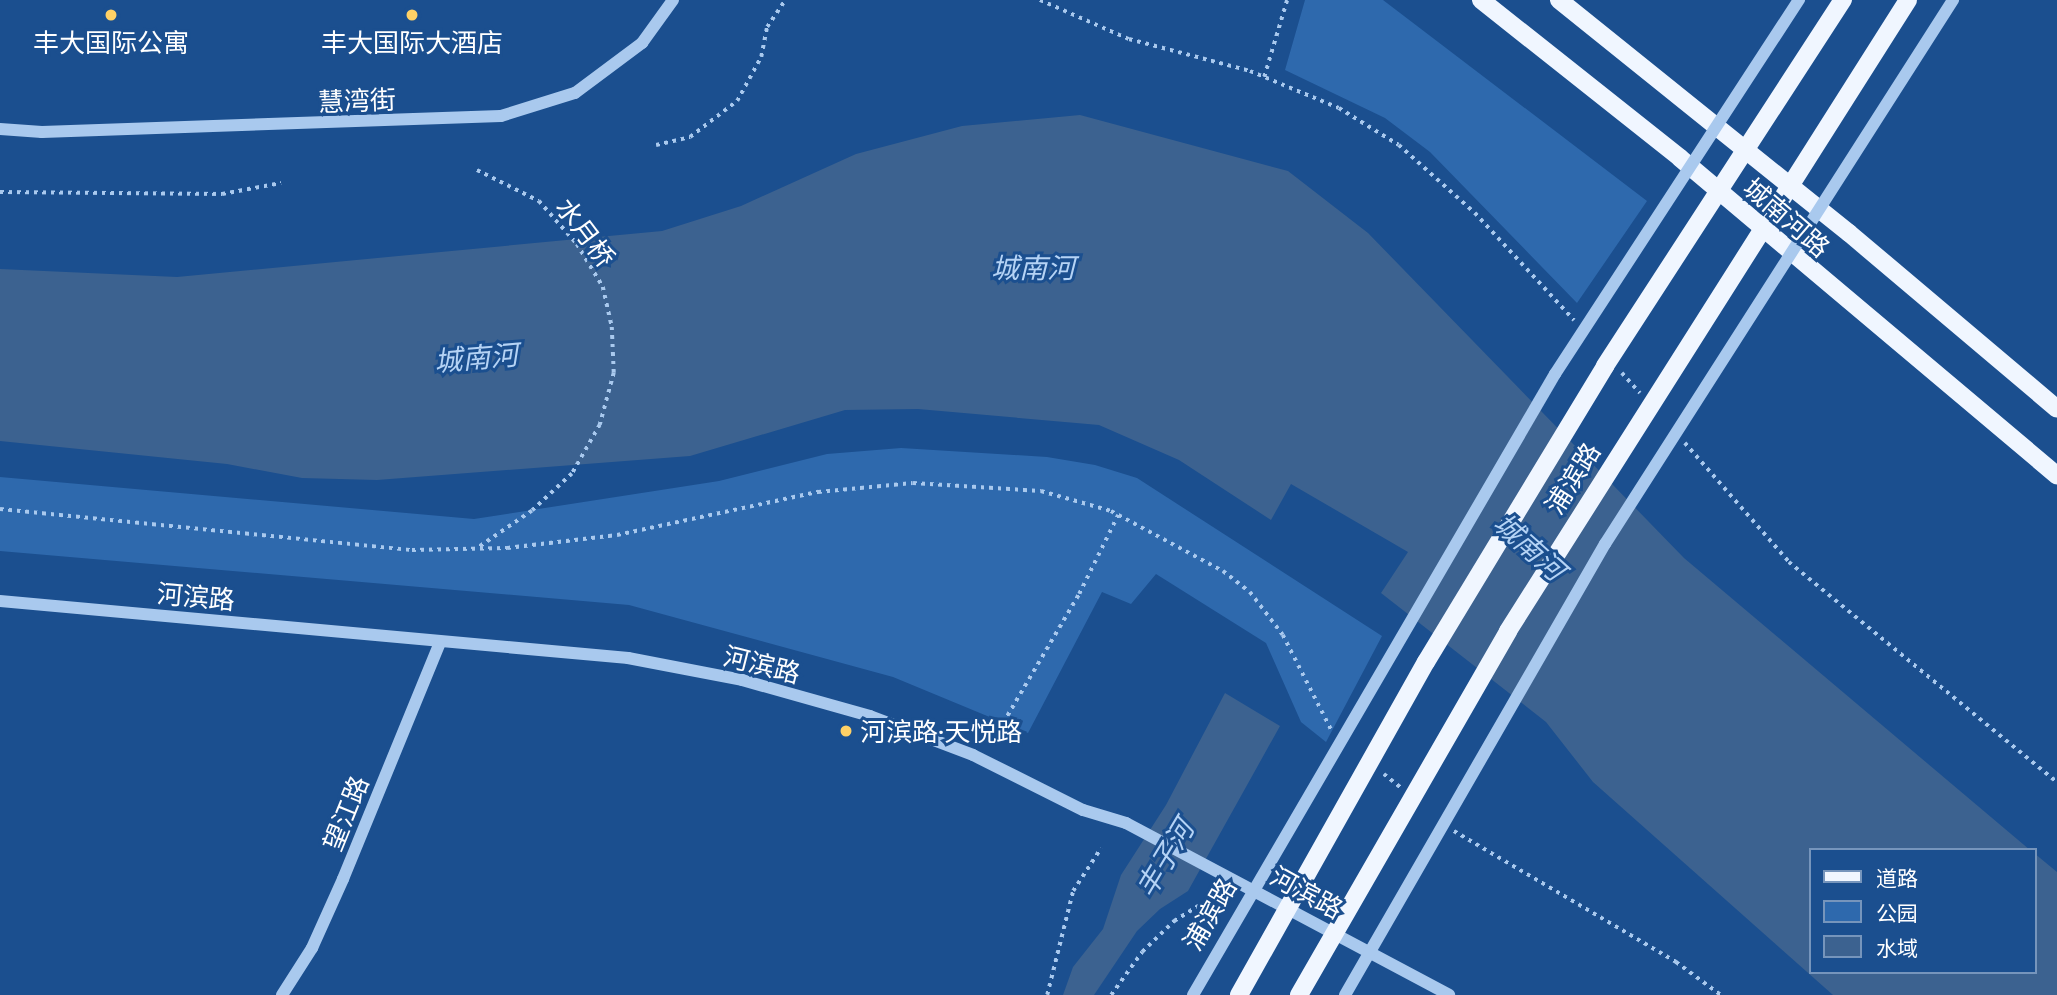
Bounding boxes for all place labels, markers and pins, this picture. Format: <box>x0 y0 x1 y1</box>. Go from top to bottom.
marker: 丰大国际公寓 <box>103 7 119 23</box>
marker: 丰大国际大酒店 <box>404 7 420 23</box>
place label: 丰大国际公寓 <box>33 26 189 58</box>
place label: 丰大国际大酒店 <box>321 26 503 58</box>
place label: 河滨路·天悦路 <box>860 715 1022 747</box>
marker: 河滨路·天悦路 <box>838 723 854 739</box>

